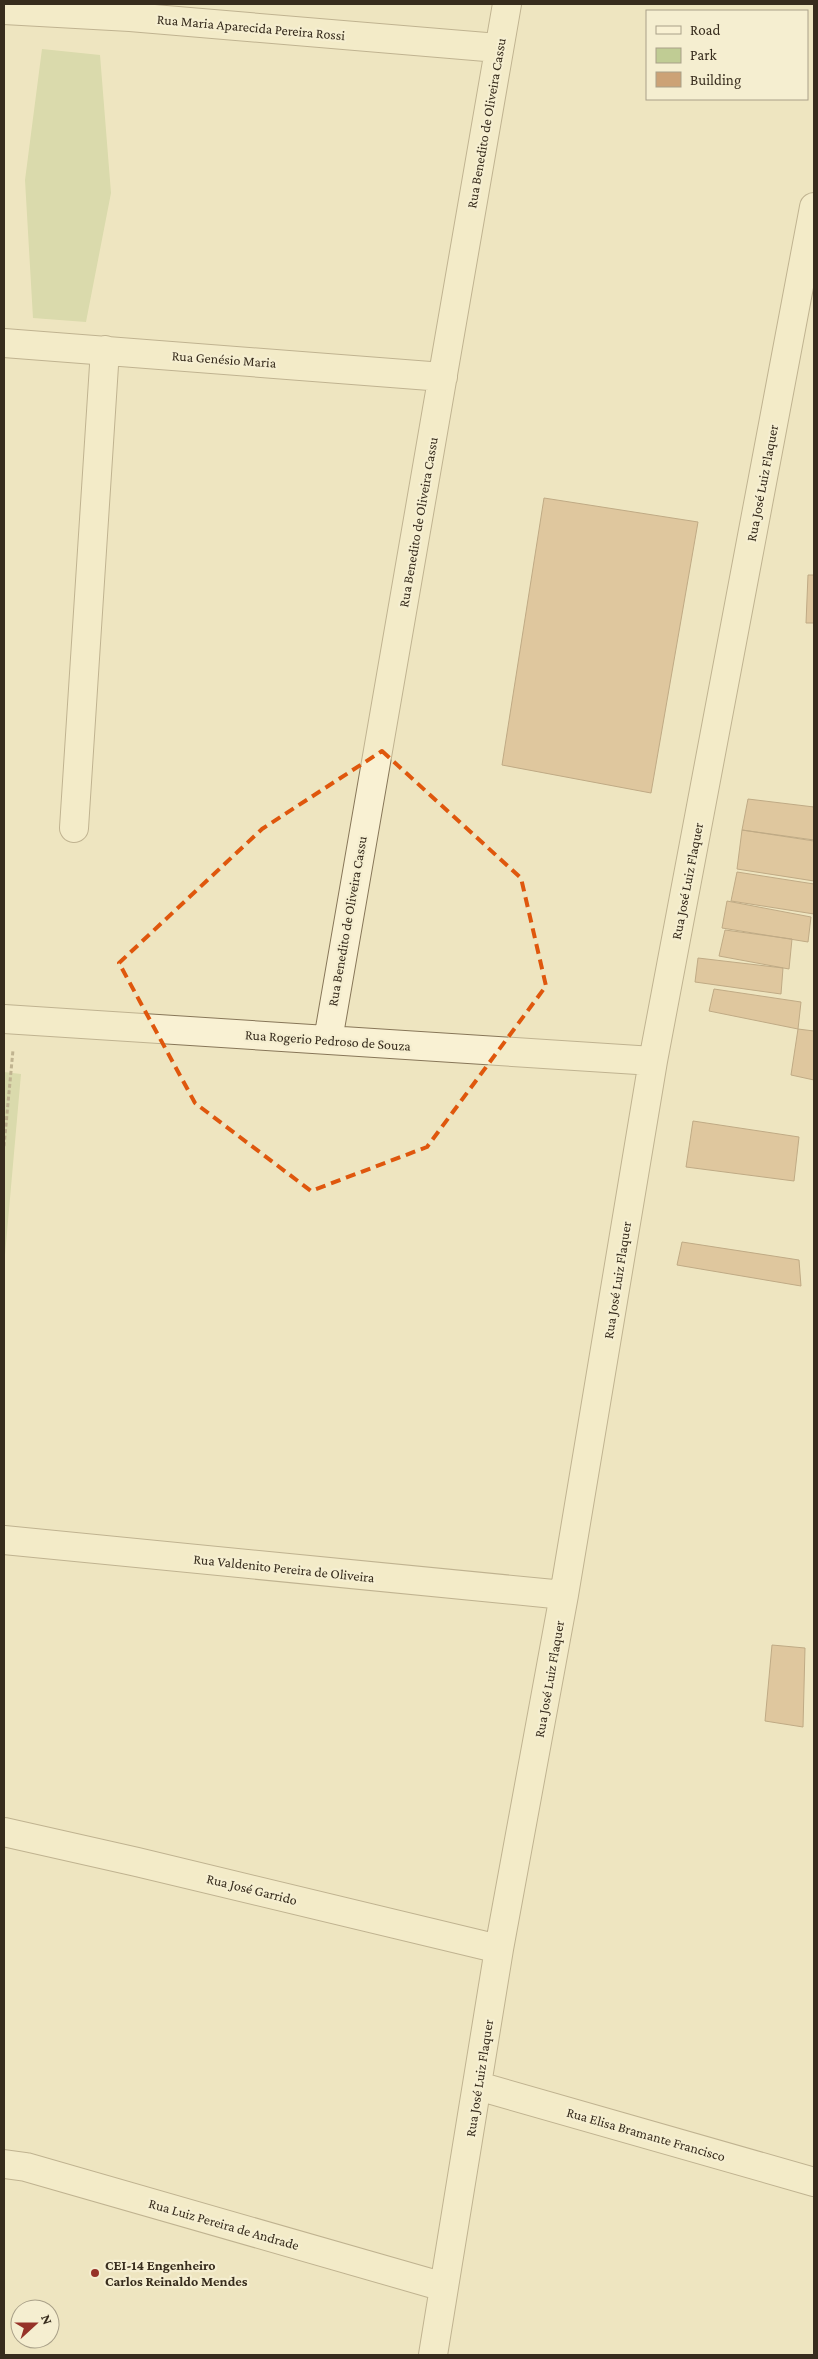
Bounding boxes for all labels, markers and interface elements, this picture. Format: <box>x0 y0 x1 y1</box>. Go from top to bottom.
legend <box>646 10 808 100</box>
street label: Rua Maria Aparecida Pereira Rossi <box>156 11 346 43</box>
text: Road <box>690 22 721 38</box>
street label: Rua Benedito de Oliveira Cassu <box>463 36 509 209</box>
text: Park <box>690 47 717 63</box>
text: Building <box>690 72 741 89</box>
street label: Rua Genésio Maria <box>171 347 277 371</box>
street label: Rua José Luiz Flaquer <box>743 423 781 543</box>
street label: Rua Benedito de Oliveira Cassu <box>395 435 441 608</box>
street label: Rua José Luiz Flaquer <box>668 821 706 941</box>
street label: Rua Benedito de Oliveira Cassu <box>324 834 370 1007</box>
street label: Rua Rogerio Pedroso de Souza <box>245 1026 412 1054</box>
street label: Rua José Luiz Flaquer <box>600 1220 634 1340</box>
street label: Rua Valdenito Pereira de Oliveira <box>193 1551 376 1586</box>
street label: Rua José Luiz Flaquer <box>531 1619 567 1739</box>
street label: Rua José Garrido <box>205 1870 299 1908</box>
street label: Rua José Luiz Flaquer <box>462 2018 496 2138</box>
street label: Rua Elisa Bramante Francisco <box>565 2104 727 2164</box>
street label: Rua Luiz Pereira de Andrade <box>147 2195 301 2253</box>
place label: CEI-14 Engenheiro Carlos Reinaldo Mendes <box>105 2257 248 2289</box>
marker: CEI-14 Engenheiro Carlos Reinaldo Mendes <box>89 2267 101 2279</box>
north arrow <box>10 2299 60 2349</box>
text: N <box>38 2312 56 2327</box>

